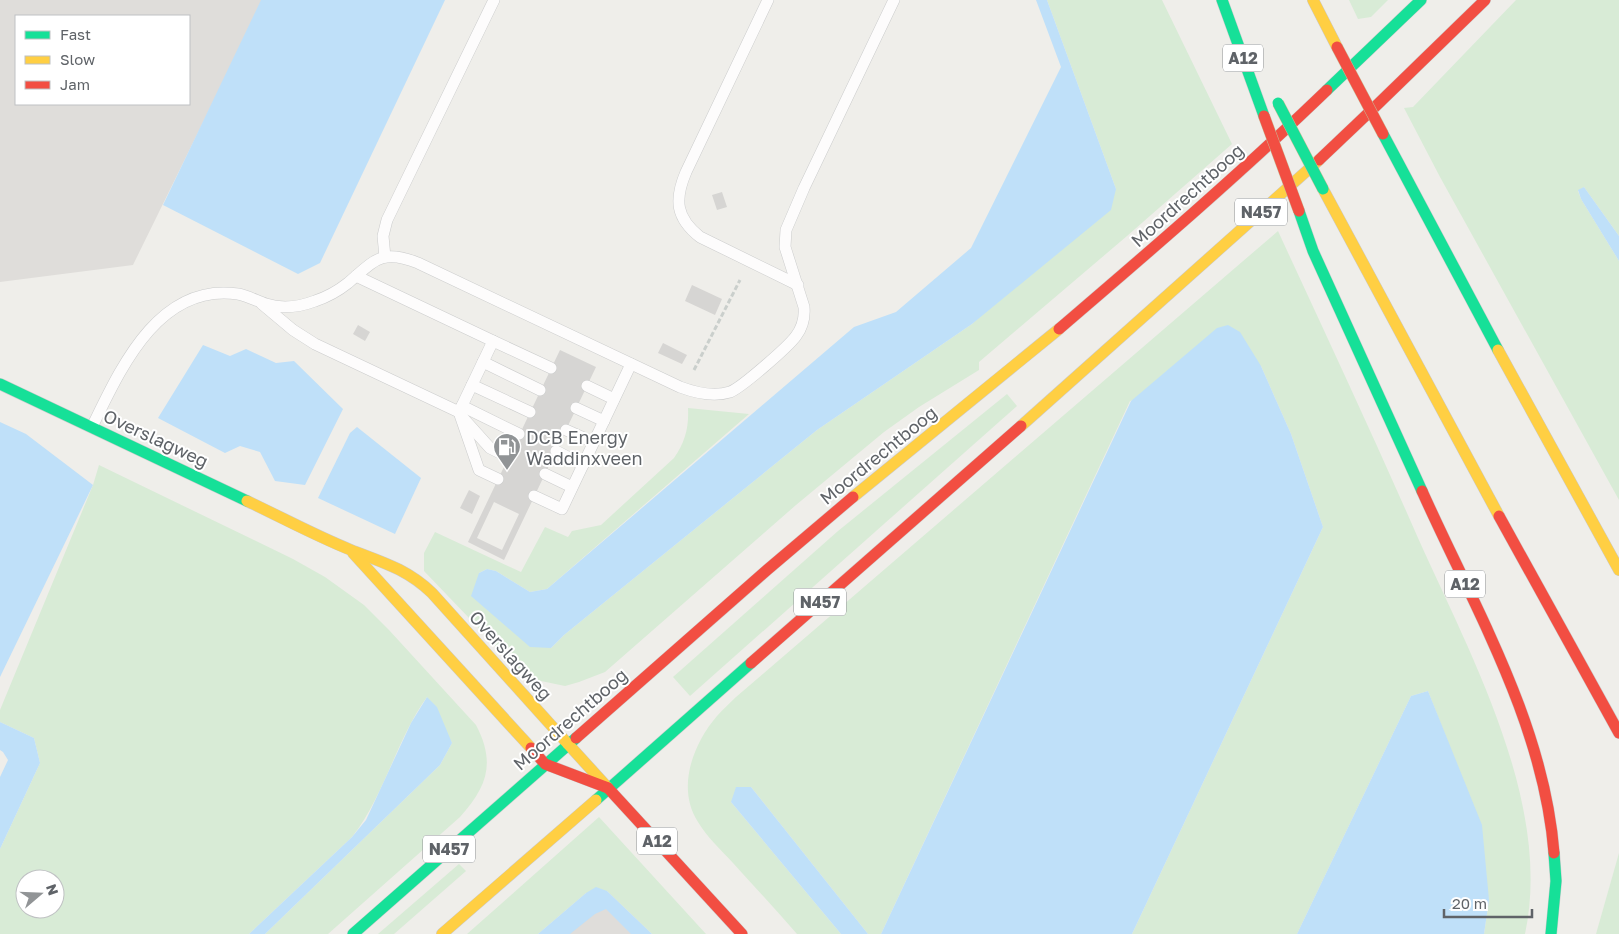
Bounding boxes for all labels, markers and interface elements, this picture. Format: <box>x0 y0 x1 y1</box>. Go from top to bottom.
legend <box>15 15 190 105</box>
text: Fast <box>60 25 91 43</box>
road number: A12 <box>1223 44 1263 72</box>
text: Slow <box>60 50 95 68</box>
text: Jam <box>60 75 90 93</box>
street label: Moordrechtboog <box>1126 139 1248 251</box>
road number: N457 <box>1235 198 1287 226</box>
street label: Moordrechtboog <box>815 401 941 509</box>
street label: Overslagweg <box>100 404 212 472</box>
place label: DCB Energy Waddinxveen <box>526 426 643 469</box>
fuel station icon: DCB Energy Waddinxveen <box>492 432 522 471</box>
road number: A12 <box>1445 570 1485 598</box>
road number: N457 <box>794 588 846 616</box>
street label: Overslagweg <box>465 606 557 704</box>
street label: Moordrechtboog <box>508 663 632 775</box>
road number: A12 <box>637 828 677 854</box>
road number: N457 <box>423 836 475 862</box>
north arrow <box>15 869 65 919</box>
text: N <box>43 882 63 897</box>
scale bar <box>1444 886 1532 918</box>
text: 20 m <box>1452 894 1487 912</box>

